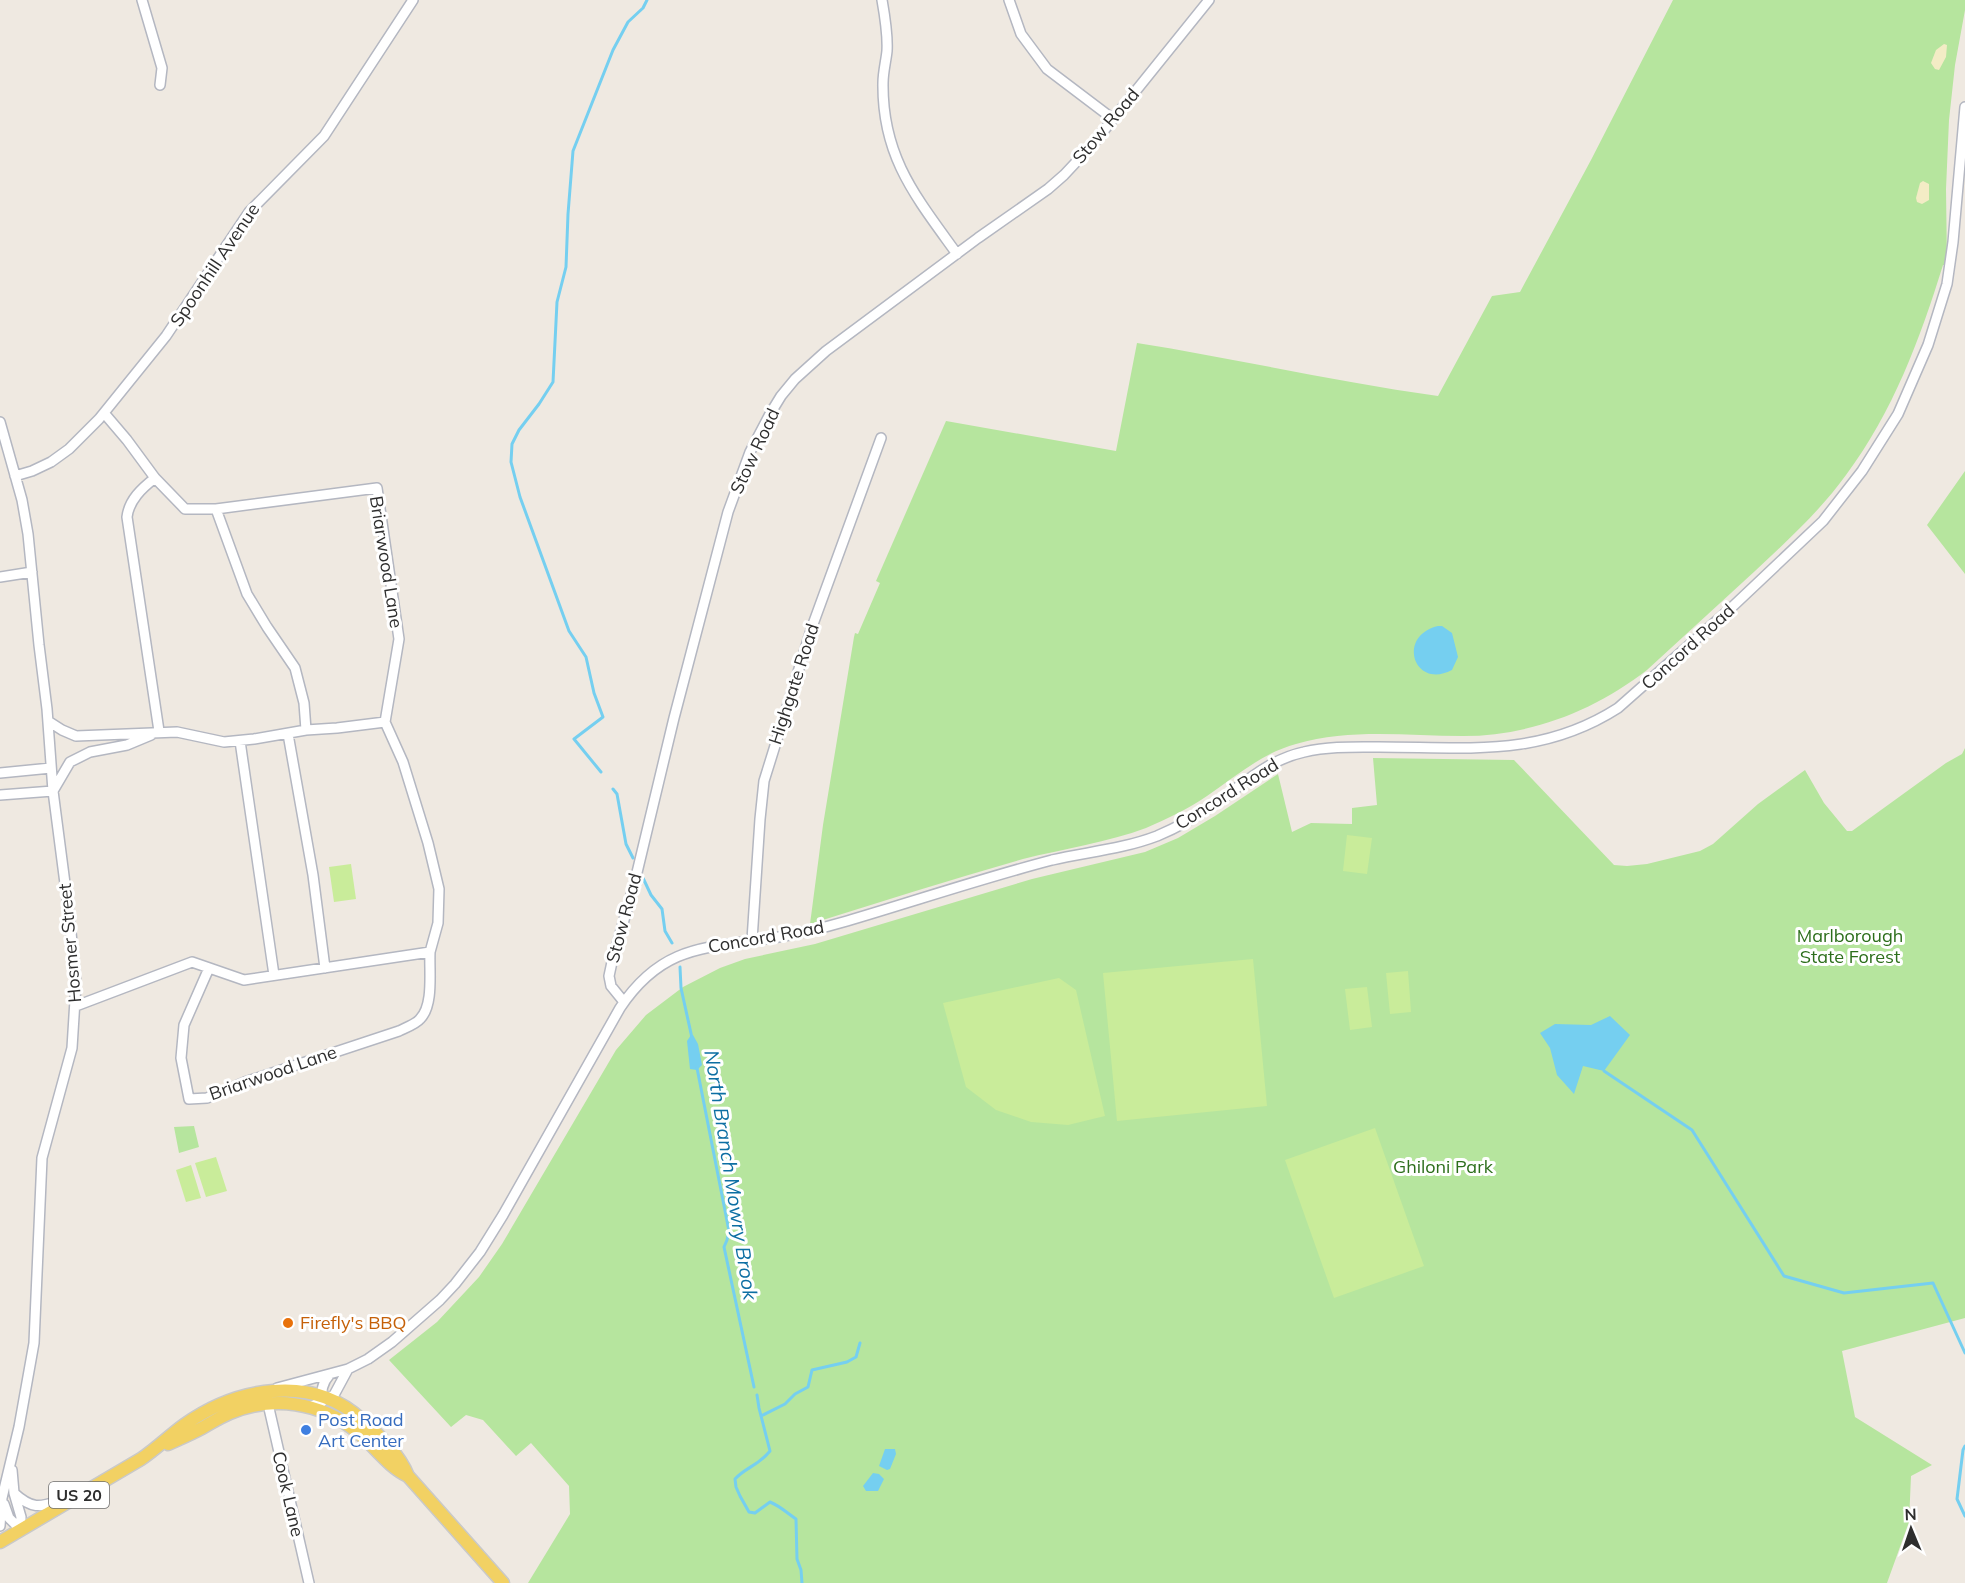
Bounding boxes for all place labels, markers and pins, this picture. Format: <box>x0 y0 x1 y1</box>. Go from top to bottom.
place label: Firefly's BBQ <box>300 1311 407 1334</box>
marker: Firefly's BBQ <box>281 1316 295 1330</box>
place label: Post Road Art Center <box>318 1408 404 1452</box>
marker: Post Road Art Center <box>299 1423 313 1437</box>

